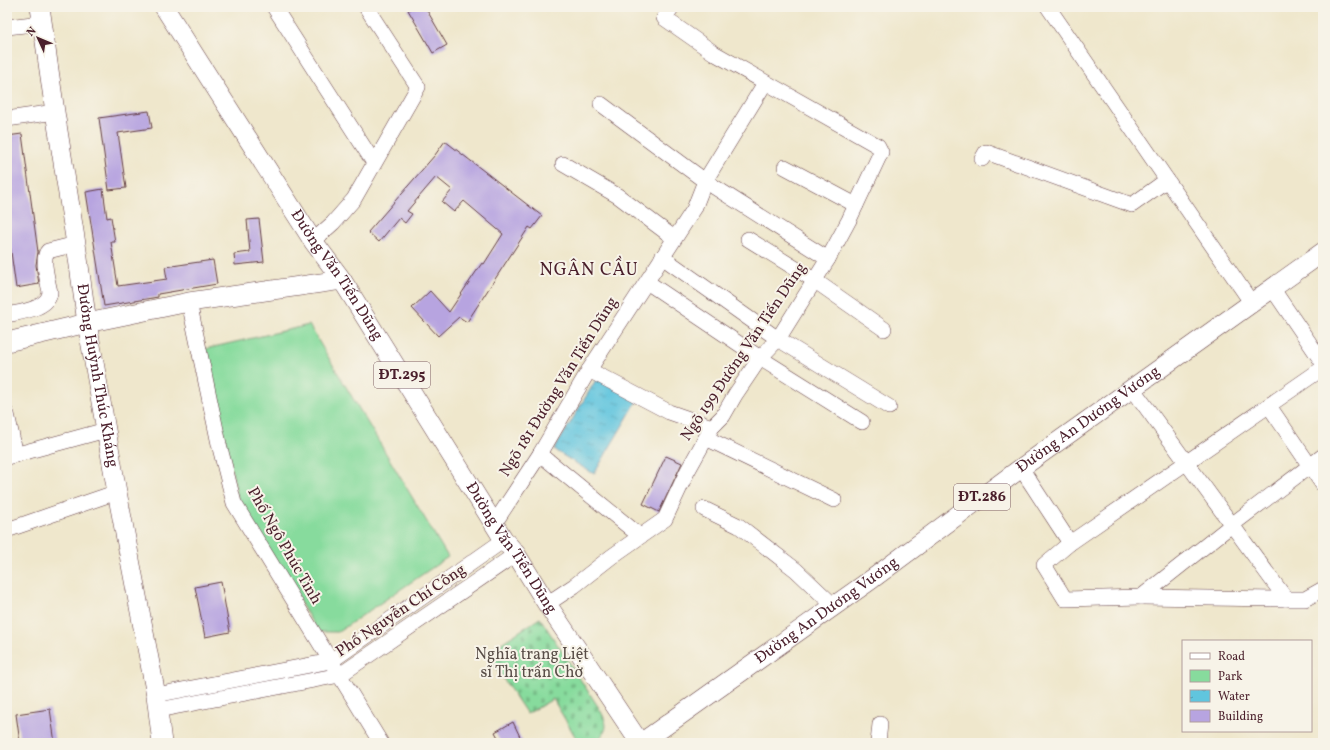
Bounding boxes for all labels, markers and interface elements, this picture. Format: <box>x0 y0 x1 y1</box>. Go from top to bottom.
north arrow <box>18 18 58 58</box>
text: N <box>24 24 40 40</box>
street label: Đường Văn Tiến Dũng <box>285 206 388 345</box>
district label: NGÂN CẦU <box>539 255 639 283</box>
street label: Ngõ 199 Đường Văn Tiến Dũng <box>676 258 812 446</box>
street label: Đường Huỳnh Thúc Kháng <box>71 282 123 469</box>
street label: Ngõ 181 Đường Văn Tiến Dũng <box>494 293 624 481</box>
street label: Đường An Dương Vương <box>1012 361 1165 479</box>
road number: ĐT.295 <box>374 362 430 388</box>
street label: Đường Văn Tiến Dũng <box>460 478 562 618</box>
street label: Phố Ngô Phúc Tinh <box>241 483 327 609</box>
road number: ĐT.286 <box>954 484 1010 510</box>
street label: Đường An Dương Vương <box>750 552 903 670</box>
street label: Phố Nguyễn Chí Công <box>332 559 470 663</box>
legend <box>1182 640 1312 732</box>
park label: Nghĩa trang Liệt sĩ Thị trấn Chờ <box>475 644 589 684</box>
text: Road <box>1218 649 1245 665</box>
text: Park <box>1218 669 1243 685</box>
text: Water <box>1218 689 1250 705</box>
text: Building <box>1218 709 1263 725</box>

